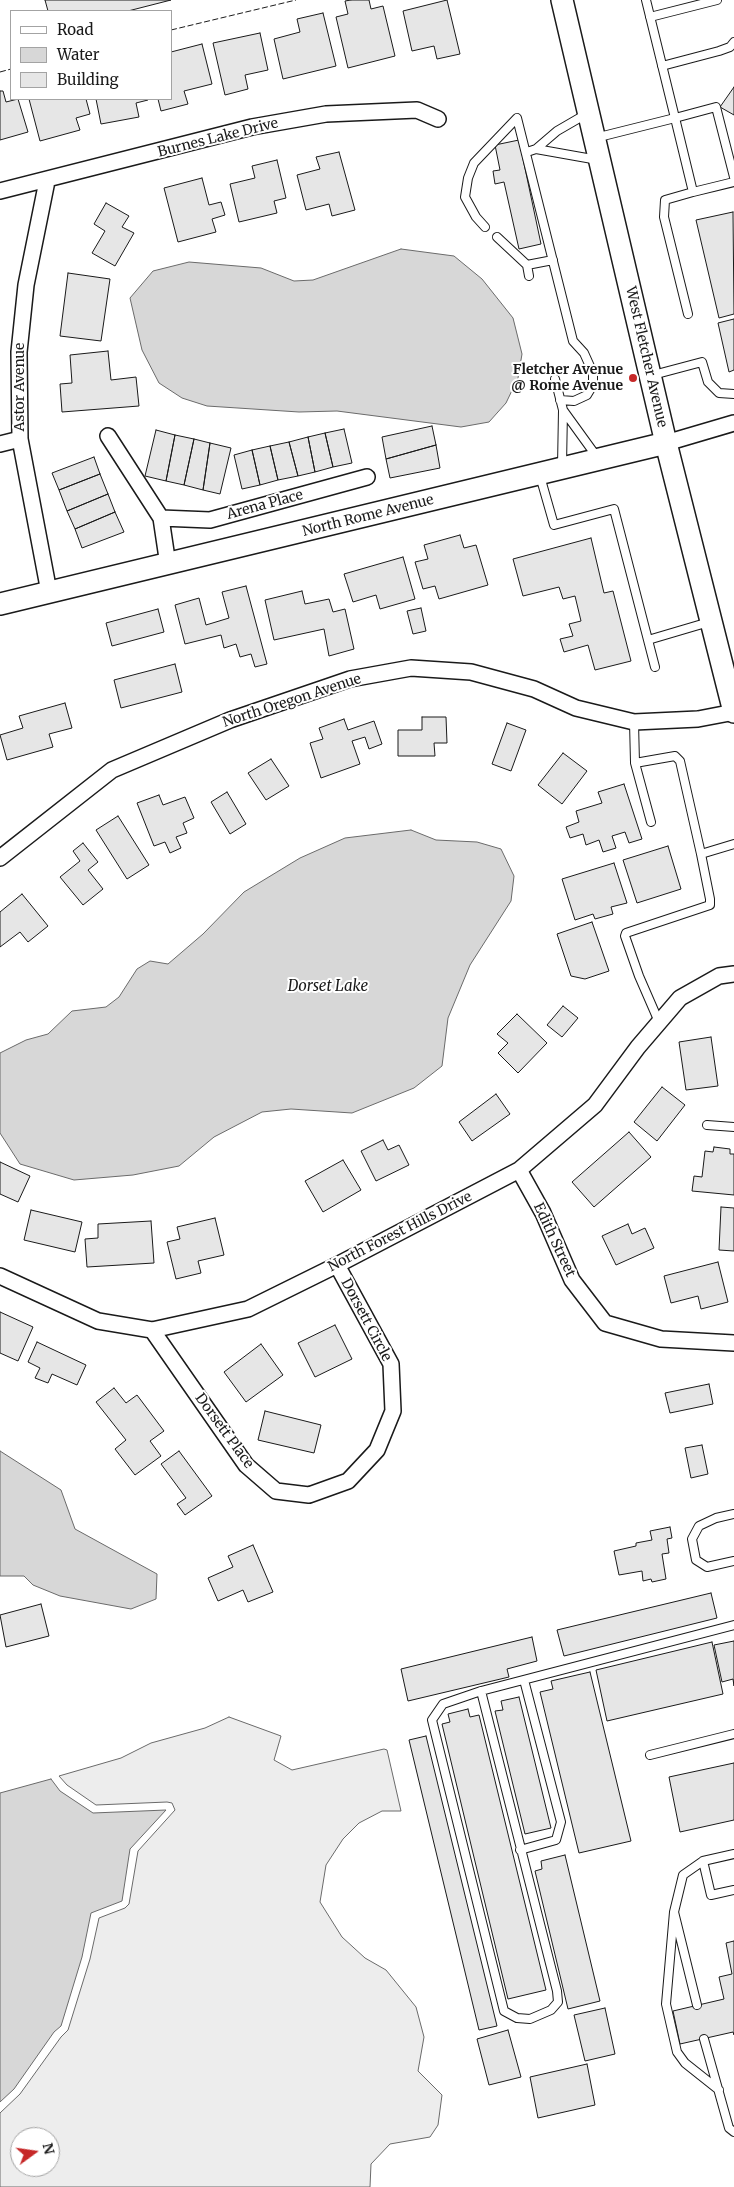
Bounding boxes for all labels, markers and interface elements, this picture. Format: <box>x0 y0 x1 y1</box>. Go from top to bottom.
legend <box>10 10 172 100</box>
text: Road <box>57 20 93 39</box>
text: Water <box>57 45 99 64</box>
text: Building <box>57 70 119 89</box>
street label: Burnes Lake Drive <box>156 115 280 161</box>
street label: West Fletcher Avenue <box>622 285 670 429</box>
street label: Astor Avenue <box>12 343 28 431</box>
place label: Fletcher Avenue @ Rome Avenue <box>511 362 623 394</box>
marker: Fletcher Avenue @ Rome Avenue <box>627 372 639 384</box>
street label: Arena Place <box>225 487 305 523</box>
street label: North Rome Avenue <box>301 492 435 540</box>
street label: North Oregon Avenue <box>221 671 363 731</box>
water label: Dorset Lake <box>288 978 368 996</box>
street label: North Forest Hills Drive <box>325 1188 475 1276</box>
street label: Edith Street <box>530 1200 578 1280</box>
street label: Dorsett Circle <box>337 1276 395 1364</box>
street label: Dorsett Place <box>191 1390 257 1472</box>
north arrow <box>10 2127 60 2177</box>
text: N <box>39 2141 59 2156</box>

